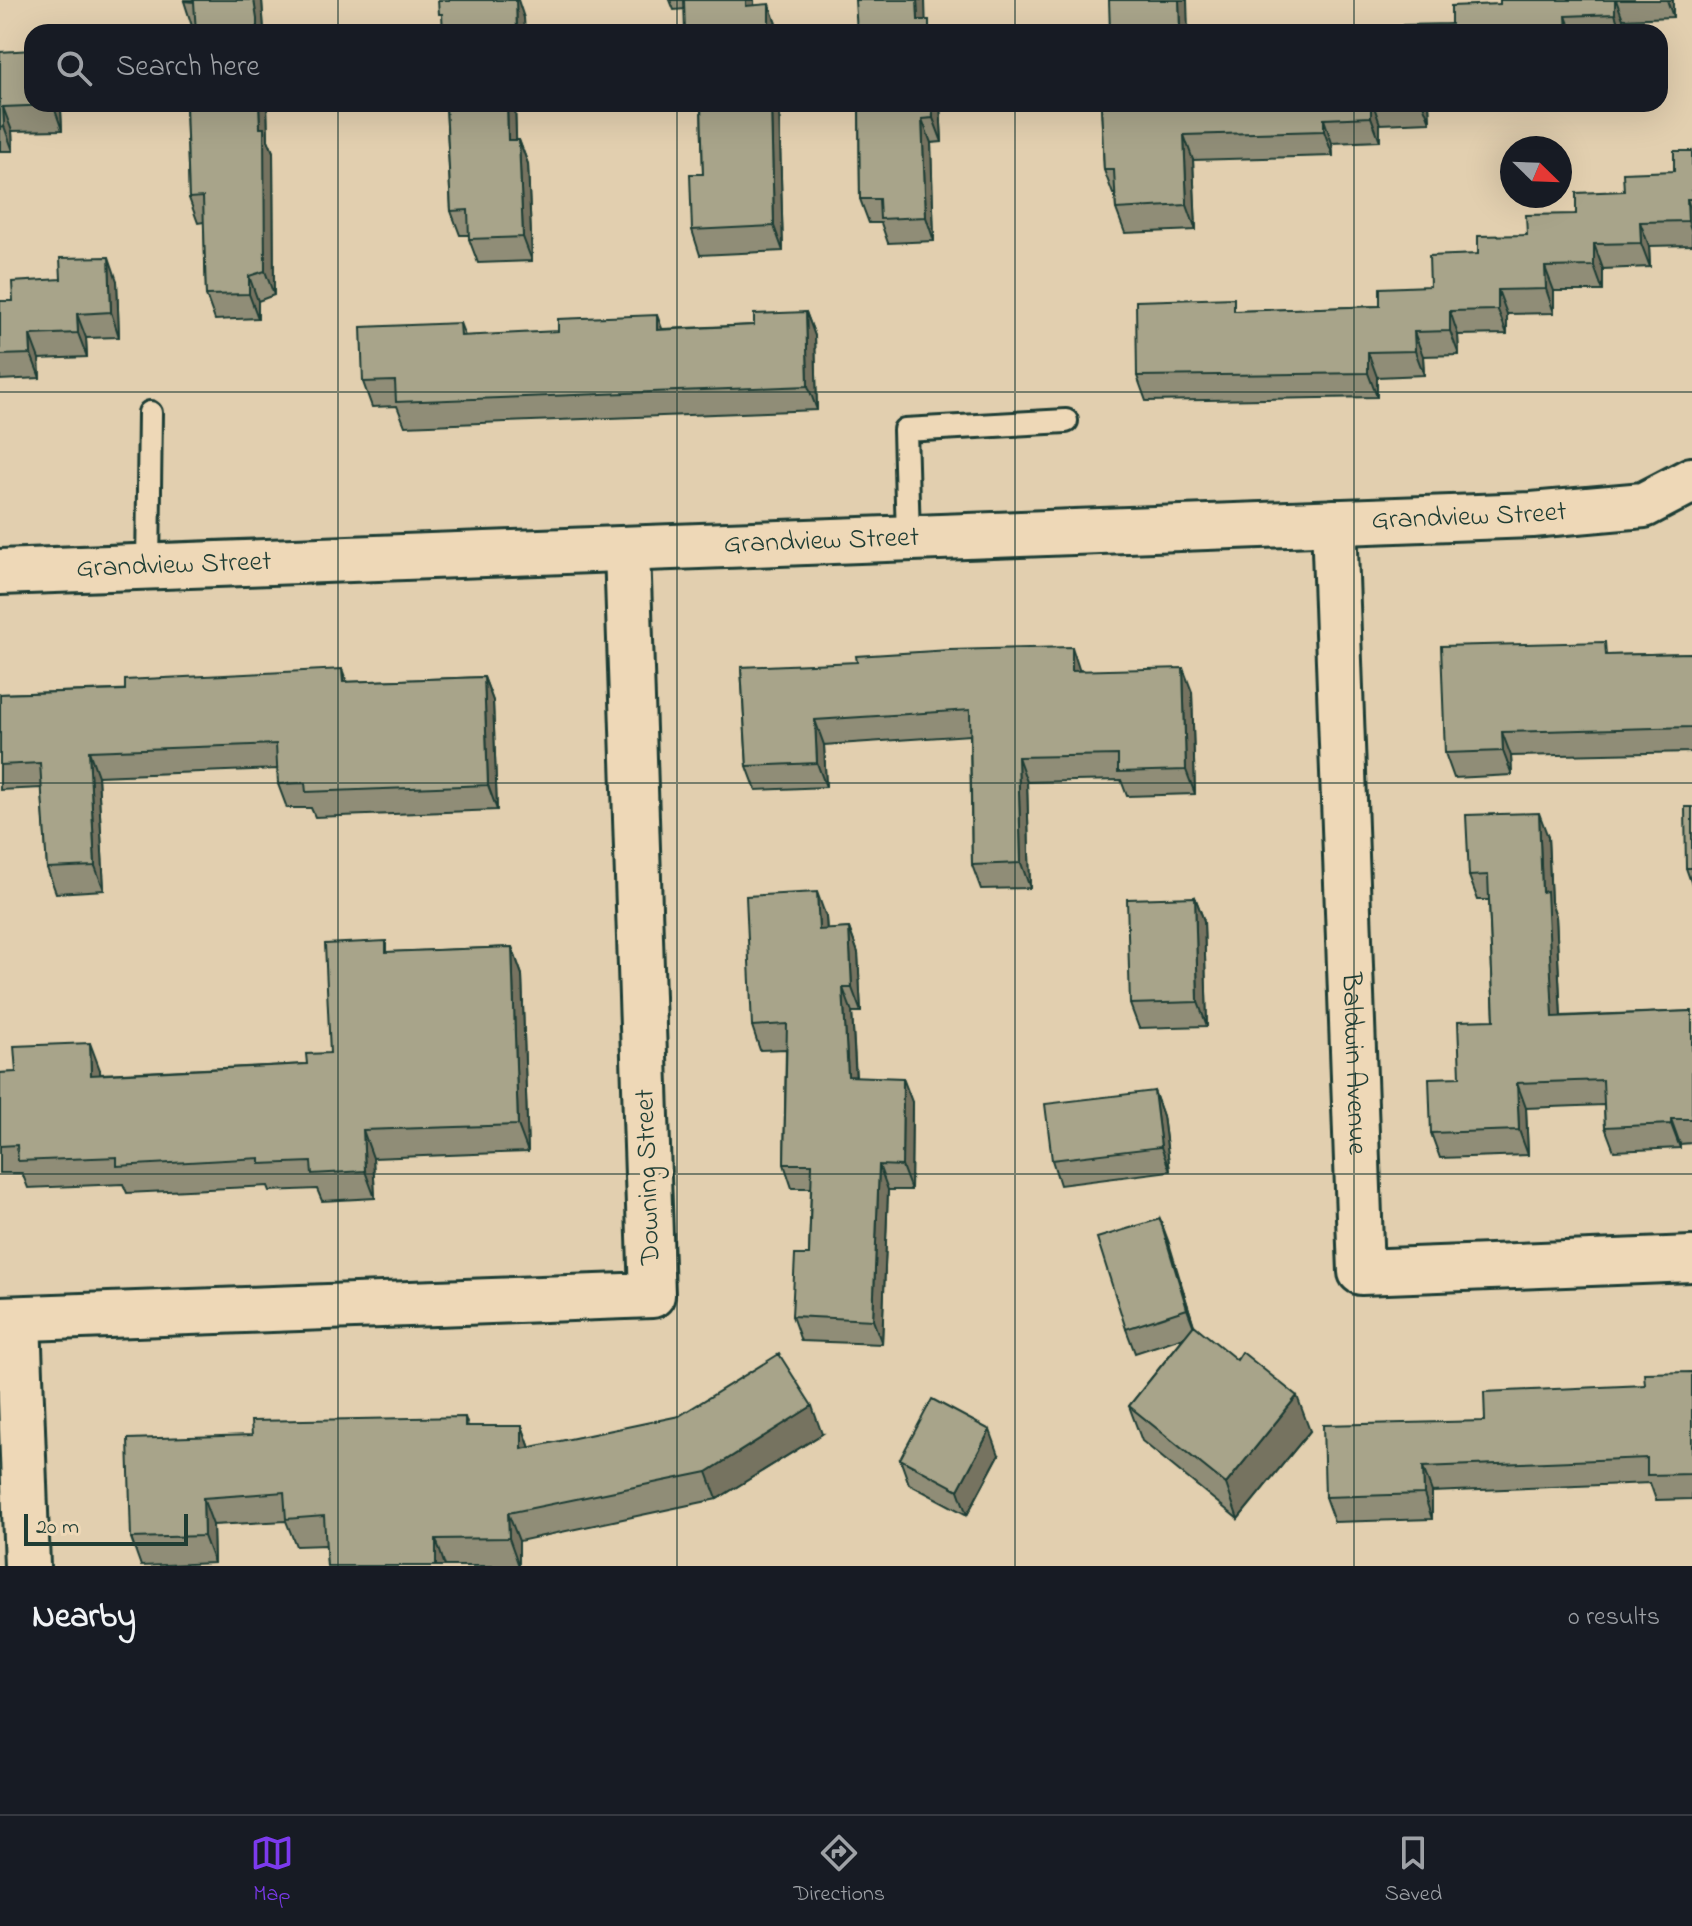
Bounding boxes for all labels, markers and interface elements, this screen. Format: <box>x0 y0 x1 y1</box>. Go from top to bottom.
search box <box>24 24 1668 112</box>
icon: search <box>52 46 96 90</box>
text: Search here <box>116 46 260 90</box>
north arrow <box>1500 136 1572 208</box>
street label: Grandview Street <box>1371 492 1568 541</box>
street label: Grandview Street <box>723 517 920 566</box>
street label: Grandview Street <box>76 541 272 590</box>
street label: Baldwin Avenue <box>1330 971 1377 1156</box>
street label: Downing Street <box>625 1088 673 1267</box>
scale bar <box>24 1510 188 1546</box>
text: 20 m <box>36 1512 79 1544</box>
text: Nearby <box>32 1593 136 1643</box>
text: 0 results <box>1568 1599 1660 1637</box>
tab: Map <box>250 1831 294 1911</box>
tab: Directions <box>794 1831 885 1911</box>
tab: Saved <box>1385 1831 1442 1911</box>

